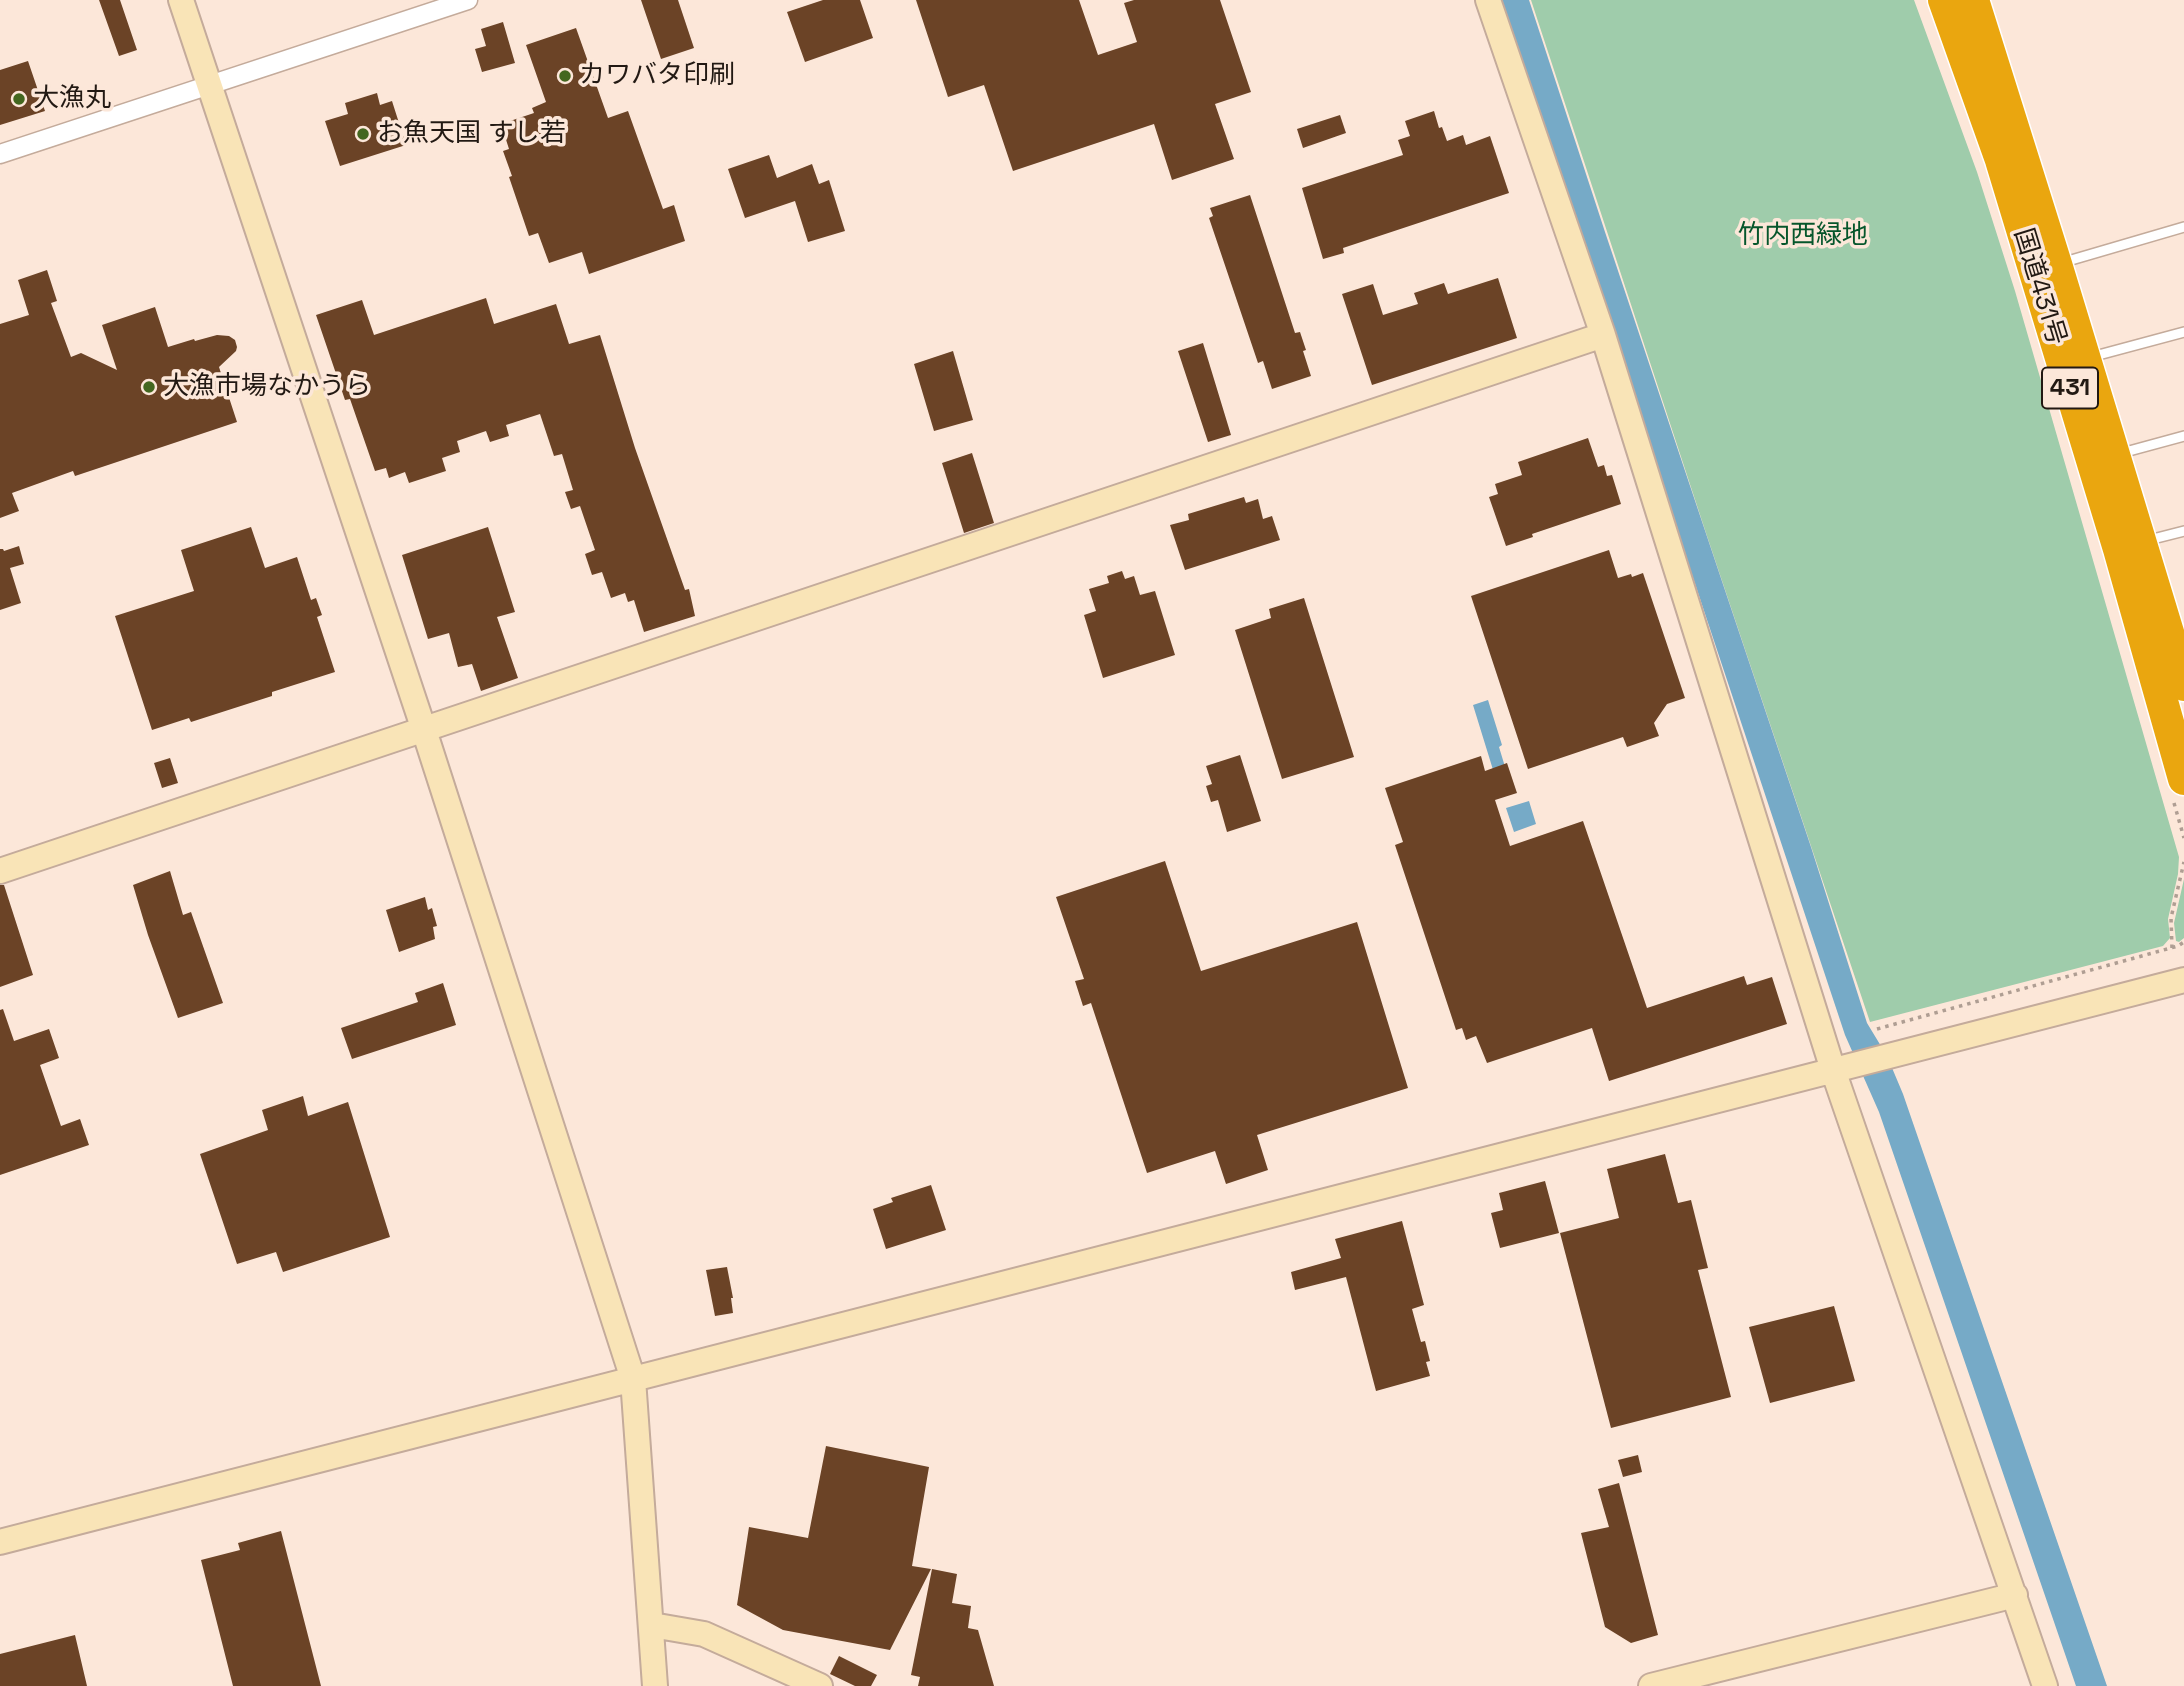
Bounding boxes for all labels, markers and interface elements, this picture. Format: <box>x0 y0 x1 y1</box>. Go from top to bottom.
place label: カワバタ印刷 <box>579 60 735 92</box>
marker: カワバタ印刷 <box>557 68 573 84</box>
place label: 大漁丸 <box>33 83 111 115</box>
marker: 大漁丸 <box>11 91 27 107</box>
place label: お魚天国 すし若 <box>377 118 566 150</box>
marker: お魚天国 すし若 <box>355 126 371 142</box>
park label: 竹内西緑地 <box>1738 220 1868 252</box>
street label: 国道431号 <box>2006 225 2072 349</box>
road number: 431 <box>2042 368 2098 408</box>
place label: 大漁市場なかうら <box>163 371 371 403</box>
marker: 大漁市場なかうら <box>141 379 157 395</box>

